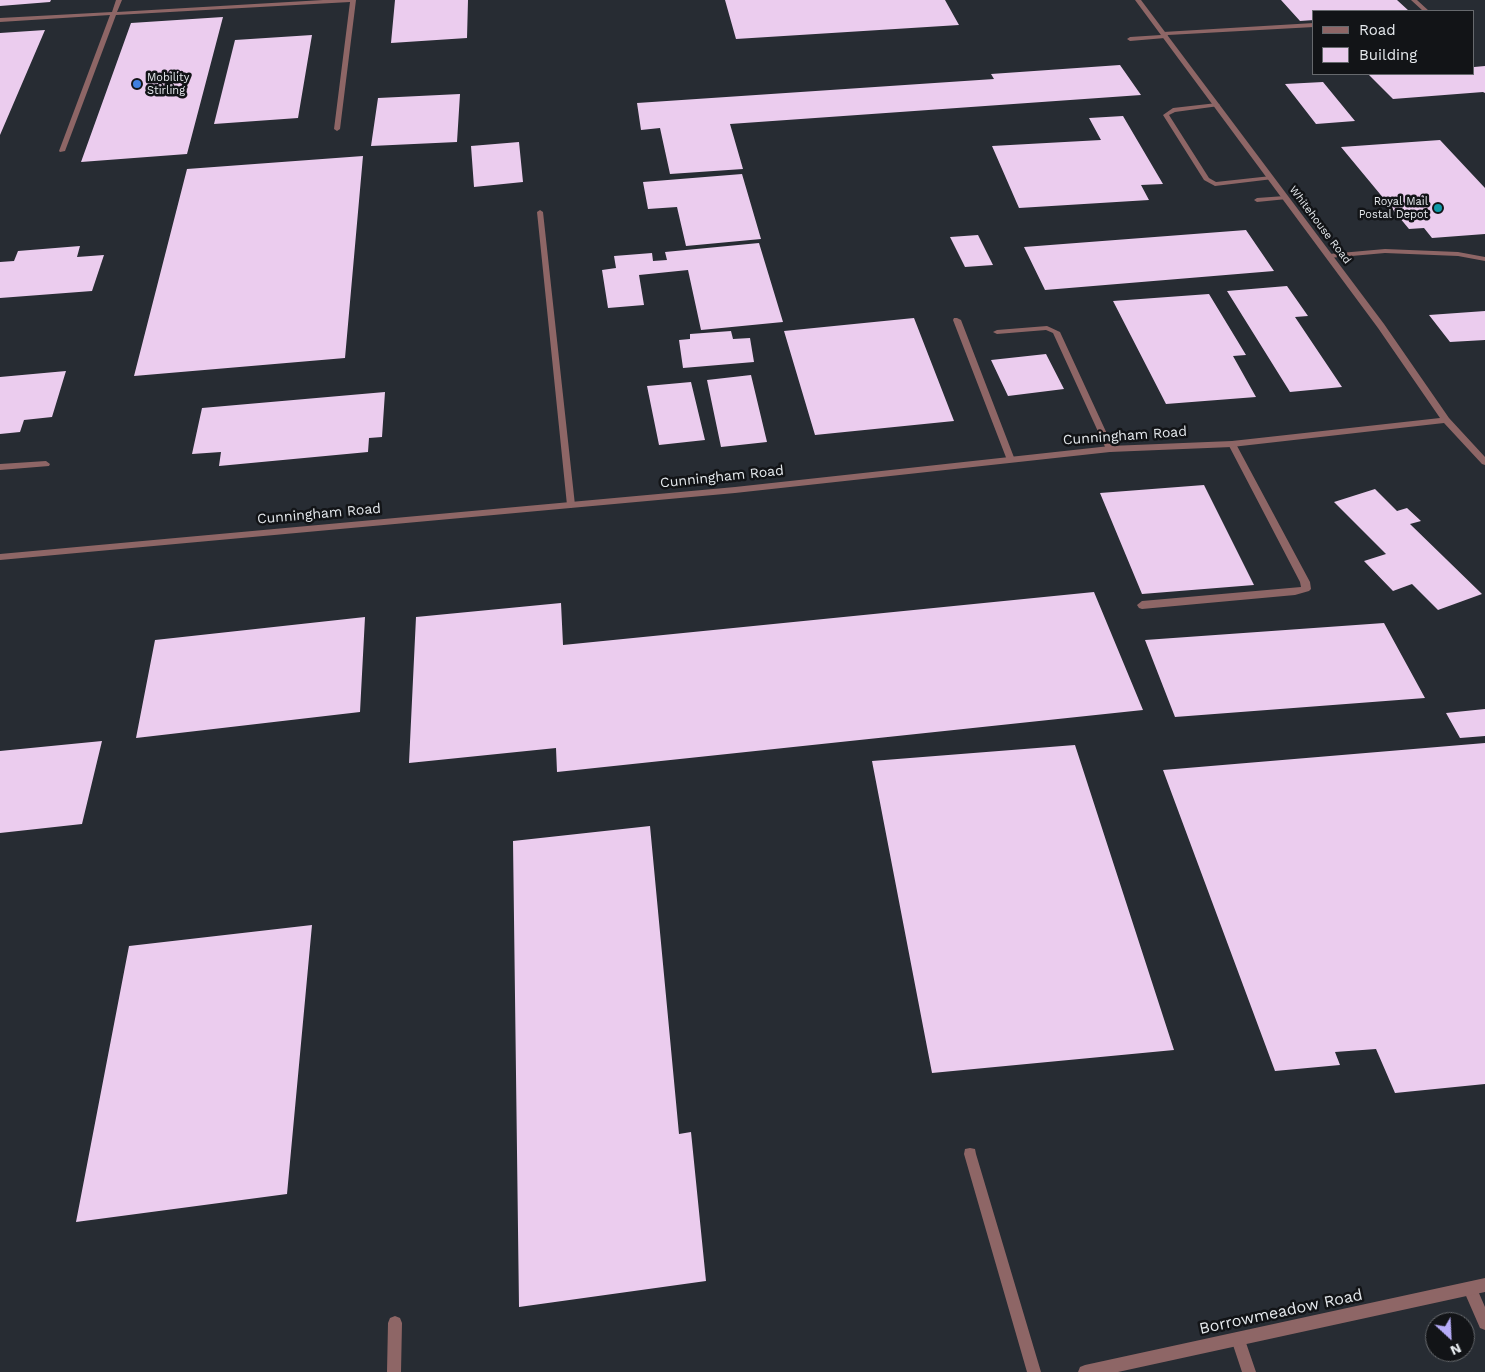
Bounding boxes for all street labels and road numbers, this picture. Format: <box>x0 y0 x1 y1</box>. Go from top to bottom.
street label: Whitehouse Road <box>1286 183 1354 267</box>
street label: Cunningham Road <box>1062 423 1188 449</box>
street label: Cunningham Road <box>659 462 785 492</box>
street label: Cunningham Road <box>256 500 382 528</box>
street label: Borrowmeadow Road <box>1198 1285 1364 1339</box>

